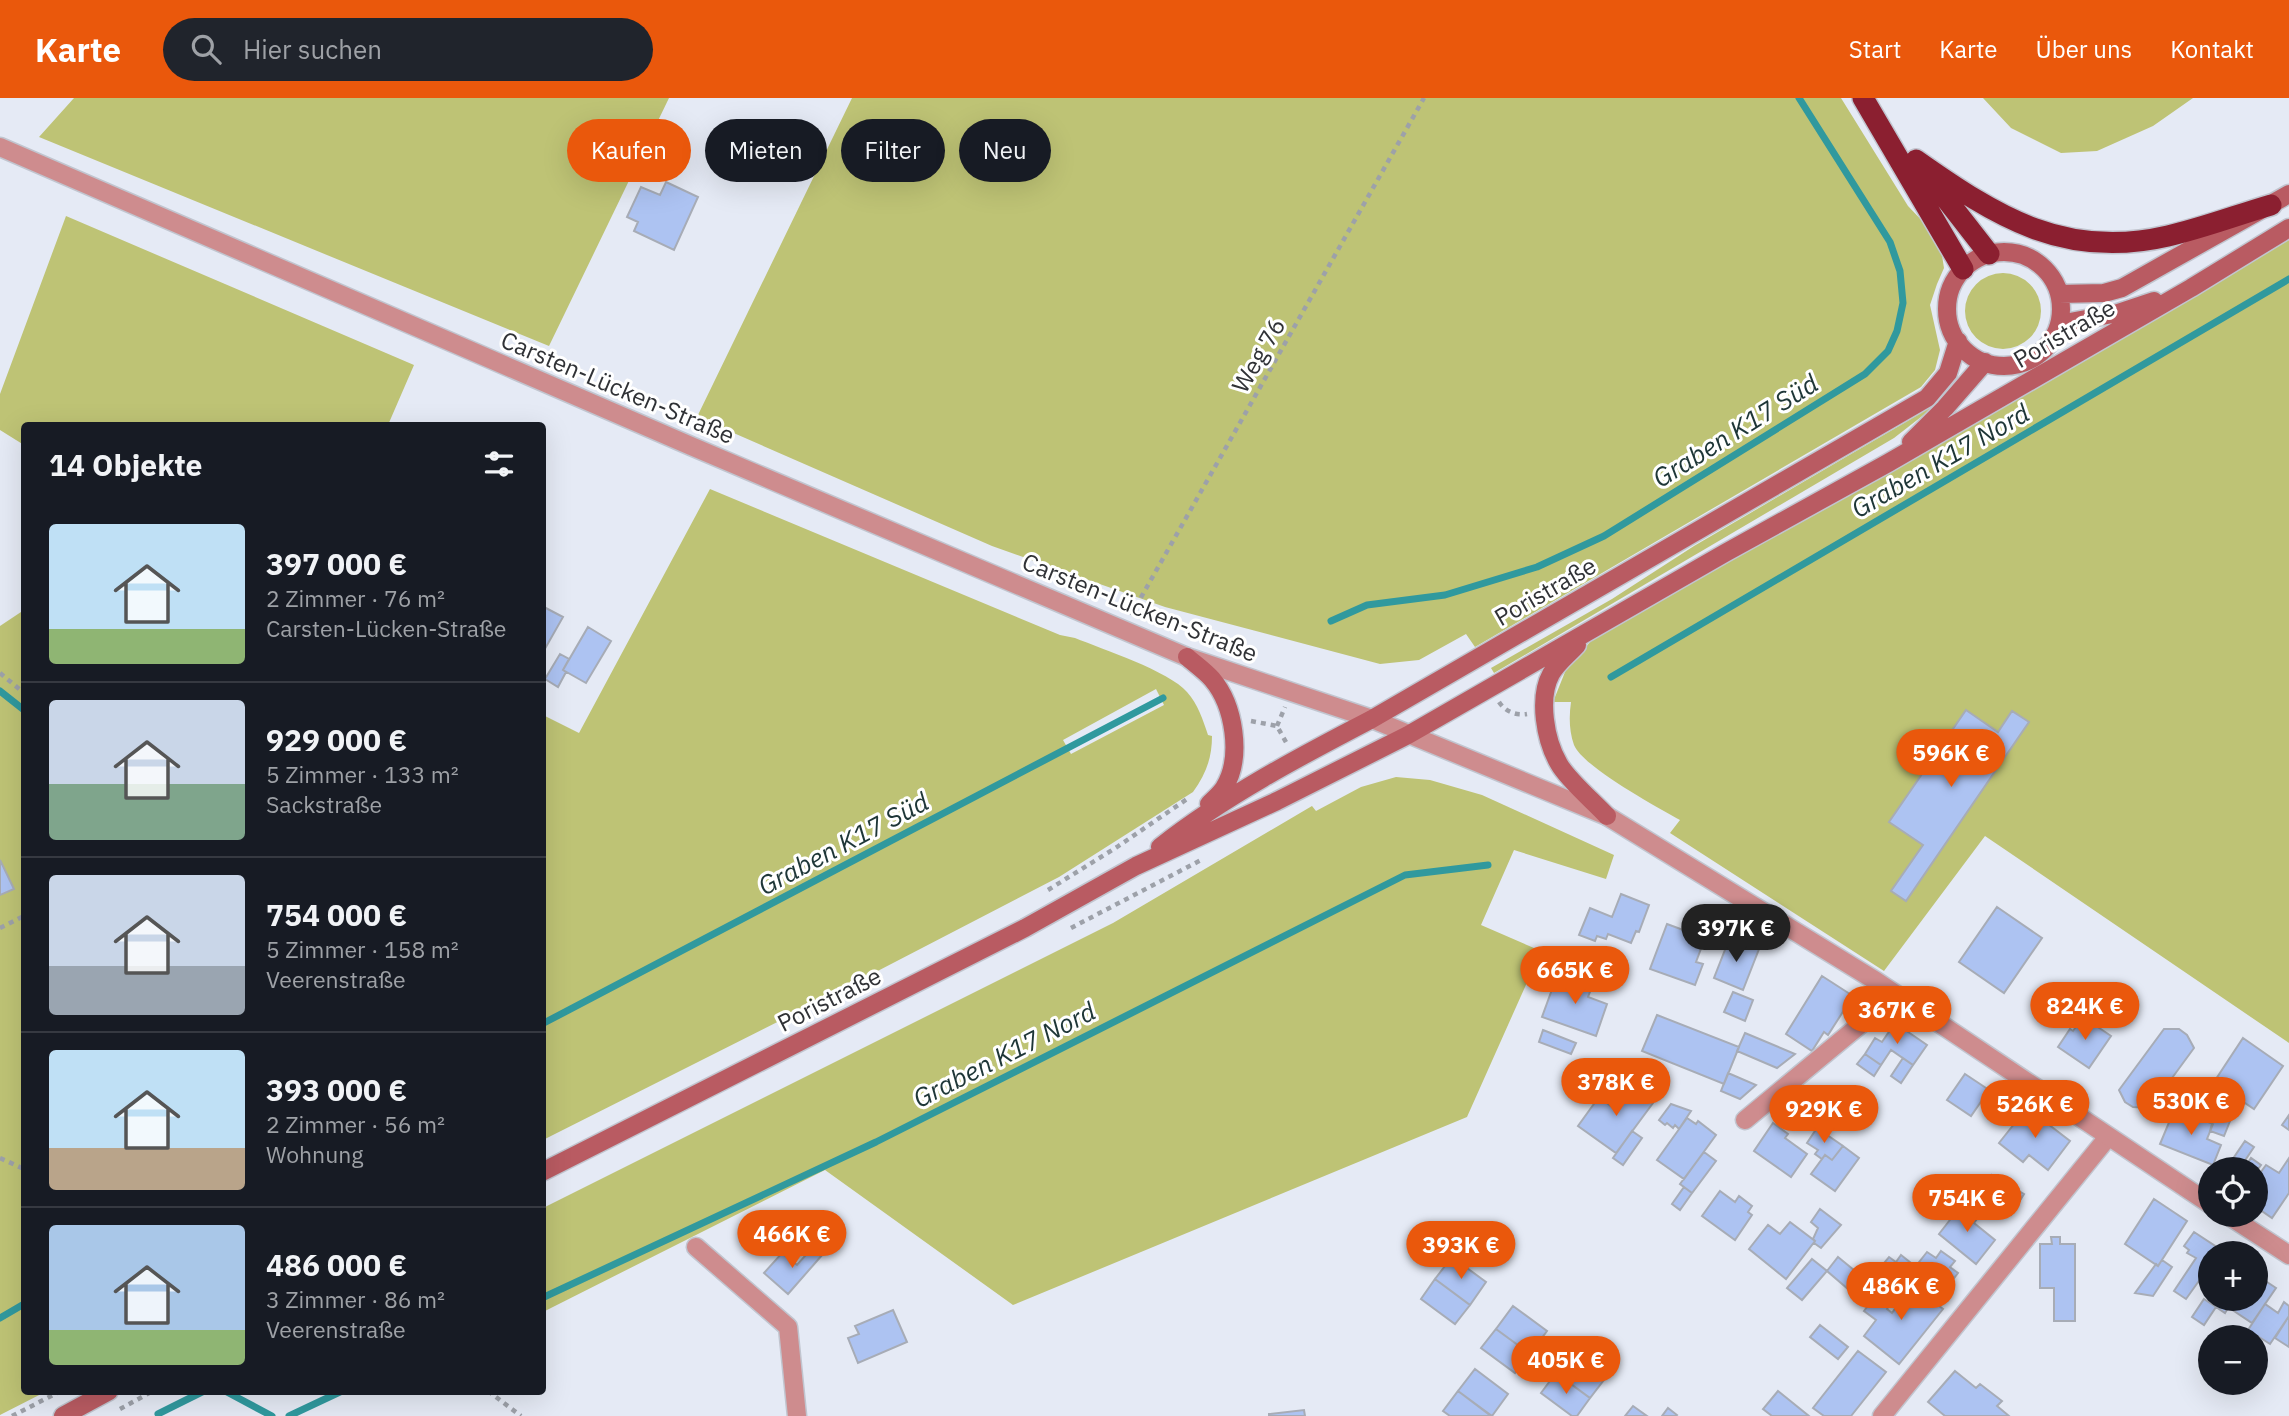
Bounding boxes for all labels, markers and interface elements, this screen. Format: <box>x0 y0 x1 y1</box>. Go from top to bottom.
search box <box>163 18 653 81</box>
text: Karte <box>35 28 121 71</box>
icon: search <box>187 30 225 68</box>
text: Hier suchen <box>243 32 382 66</box>
text: Start <box>1849 33 1901 65</box>
text: Karte <box>1939 33 1997 65</box>
text: Über uns <box>2035 33 2132 65</box>
text: Kontakt <box>2170 33 2254 65</box>
chip: Kaufen <box>567 119 691 182</box>
chip: Mieten <box>705 119 827 182</box>
chip: Filter <box>841 119 945 182</box>
chip: Neu <box>959 119 1051 182</box>
street label: Poristraße <box>2007 291 2121 375</box>
street label: Weg 76 <box>1224 312 1292 398</box>
street label: Carsten-Lücken-Straße <box>496 323 740 451</box>
water label: Graben K17 Süd <box>1646 365 1825 494</box>
water label: Graben K17 Nord <box>1845 395 2036 525</box>
text: 14 Objekte <box>49 445 202 484</box>
icon: filters <box>480 445 518 483</box>
text: 397 000 € <box>266 544 407 583</box>
street label: Carsten-Lücken-Straße <box>1018 545 1262 669</box>
street label: Poristraße <box>1488 549 1602 633</box>
icon: home <box>105 552 189 636</box>
text: 2 Zimmer · 76 m² <box>266 583 445 613</box>
text: Carsten-Lücken-Straße <box>266 613 506 643</box>
text: 929 000 € <box>266 720 407 759</box>
icon: home <box>105 728 189 812</box>
pin: 596K € <box>1894 730 2008 789</box>
text: 596K € <box>1912 737 1990 767</box>
text: 5 Zimmer · 133 m² <box>266 759 459 789</box>
water label: Graben K17 Süd <box>752 783 935 902</box>
text: Sackstraße <box>266 789 382 819</box>
text: 754 000 € <box>266 895 407 934</box>
icon: home <box>105 903 189 987</box>
pin: 397K € <box>1679 904 1793 964</box>
text: 397K € <box>1697 912 1775 942</box>
text: 5 Zimmer · 158 m² <box>266 934 459 964</box>
pin: 665K € <box>1518 946 1632 1006</box>
text: 665K € <box>1536 954 1614 984</box>
street label: Poristraße <box>772 959 886 1039</box>
text: Veerenstraße <box>266 964 406 994</box>
pin: 824K € <box>2028 982 2142 1042</box>
pin: 367K € <box>1840 986 1954 1046</box>
text: 824K € <box>2046 990 2124 1020</box>
water label: Graben K17 Nord <box>907 993 1102 1115</box>
text: 367K € <box>1858 994 1936 1024</box>
pin: 378K € <box>1559 1058 1673 1118</box>
text: 378K € <box>1577 1066 1655 1096</box>
text: 393 000 € <box>266 1070 407 1109</box>
pin: 530K € <box>2134 1077 2248 1137</box>
icon: home <box>105 1078 189 1162</box>
pin: 526K € <box>1978 1080 2092 1140</box>
text: 530K € <box>2152 1085 2230 1115</box>
pin: 929K € <box>1767 1086 1881 1145</box>
text: 526K € <box>1996 1088 2074 1118</box>
text: 929K € <box>1785 1093 1863 1123</box>
text: 2 Zimmer · 56 m² <box>266 1109 445 1139</box>
text: Wohnung <box>266 1139 363 1169</box>
map controls <box>2198 1157 2268 1395</box>
button: locate <box>2198 1157 2268 1227</box>
pin: 754K € <box>1910 1174 2024 1234</box>
text: 754K € <box>1928 1182 2006 1212</box>
pin: 466K € <box>735 1210 849 1270</box>
text: 466K € <box>753 1218 831 1248</box>
pin: 393K € <box>1404 1222 1518 1281</box>
text: 393K € <box>1422 1229 1500 1259</box>
button: + <box>2198 1241 2268 1311</box>
text: 486 000 € <box>266 1245 407 1284</box>
icon: home <box>105 1253 189 1337</box>
pin: 486K € <box>1844 1262 1958 1322</box>
text: 486K € <box>1862 1270 1940 1300</box>
text: 3 Zimmer · 86 m² <box>266 1284 445 1314</box>
text: Veerenstraße <box>266 1314 406 1344</box>
button: − <box>2198 1325 2268 1395</box>
pin: 405K € <box>1509 1336 1623 1396</box>
text: 405K € <box>1527 1344 1605 1374</box>

